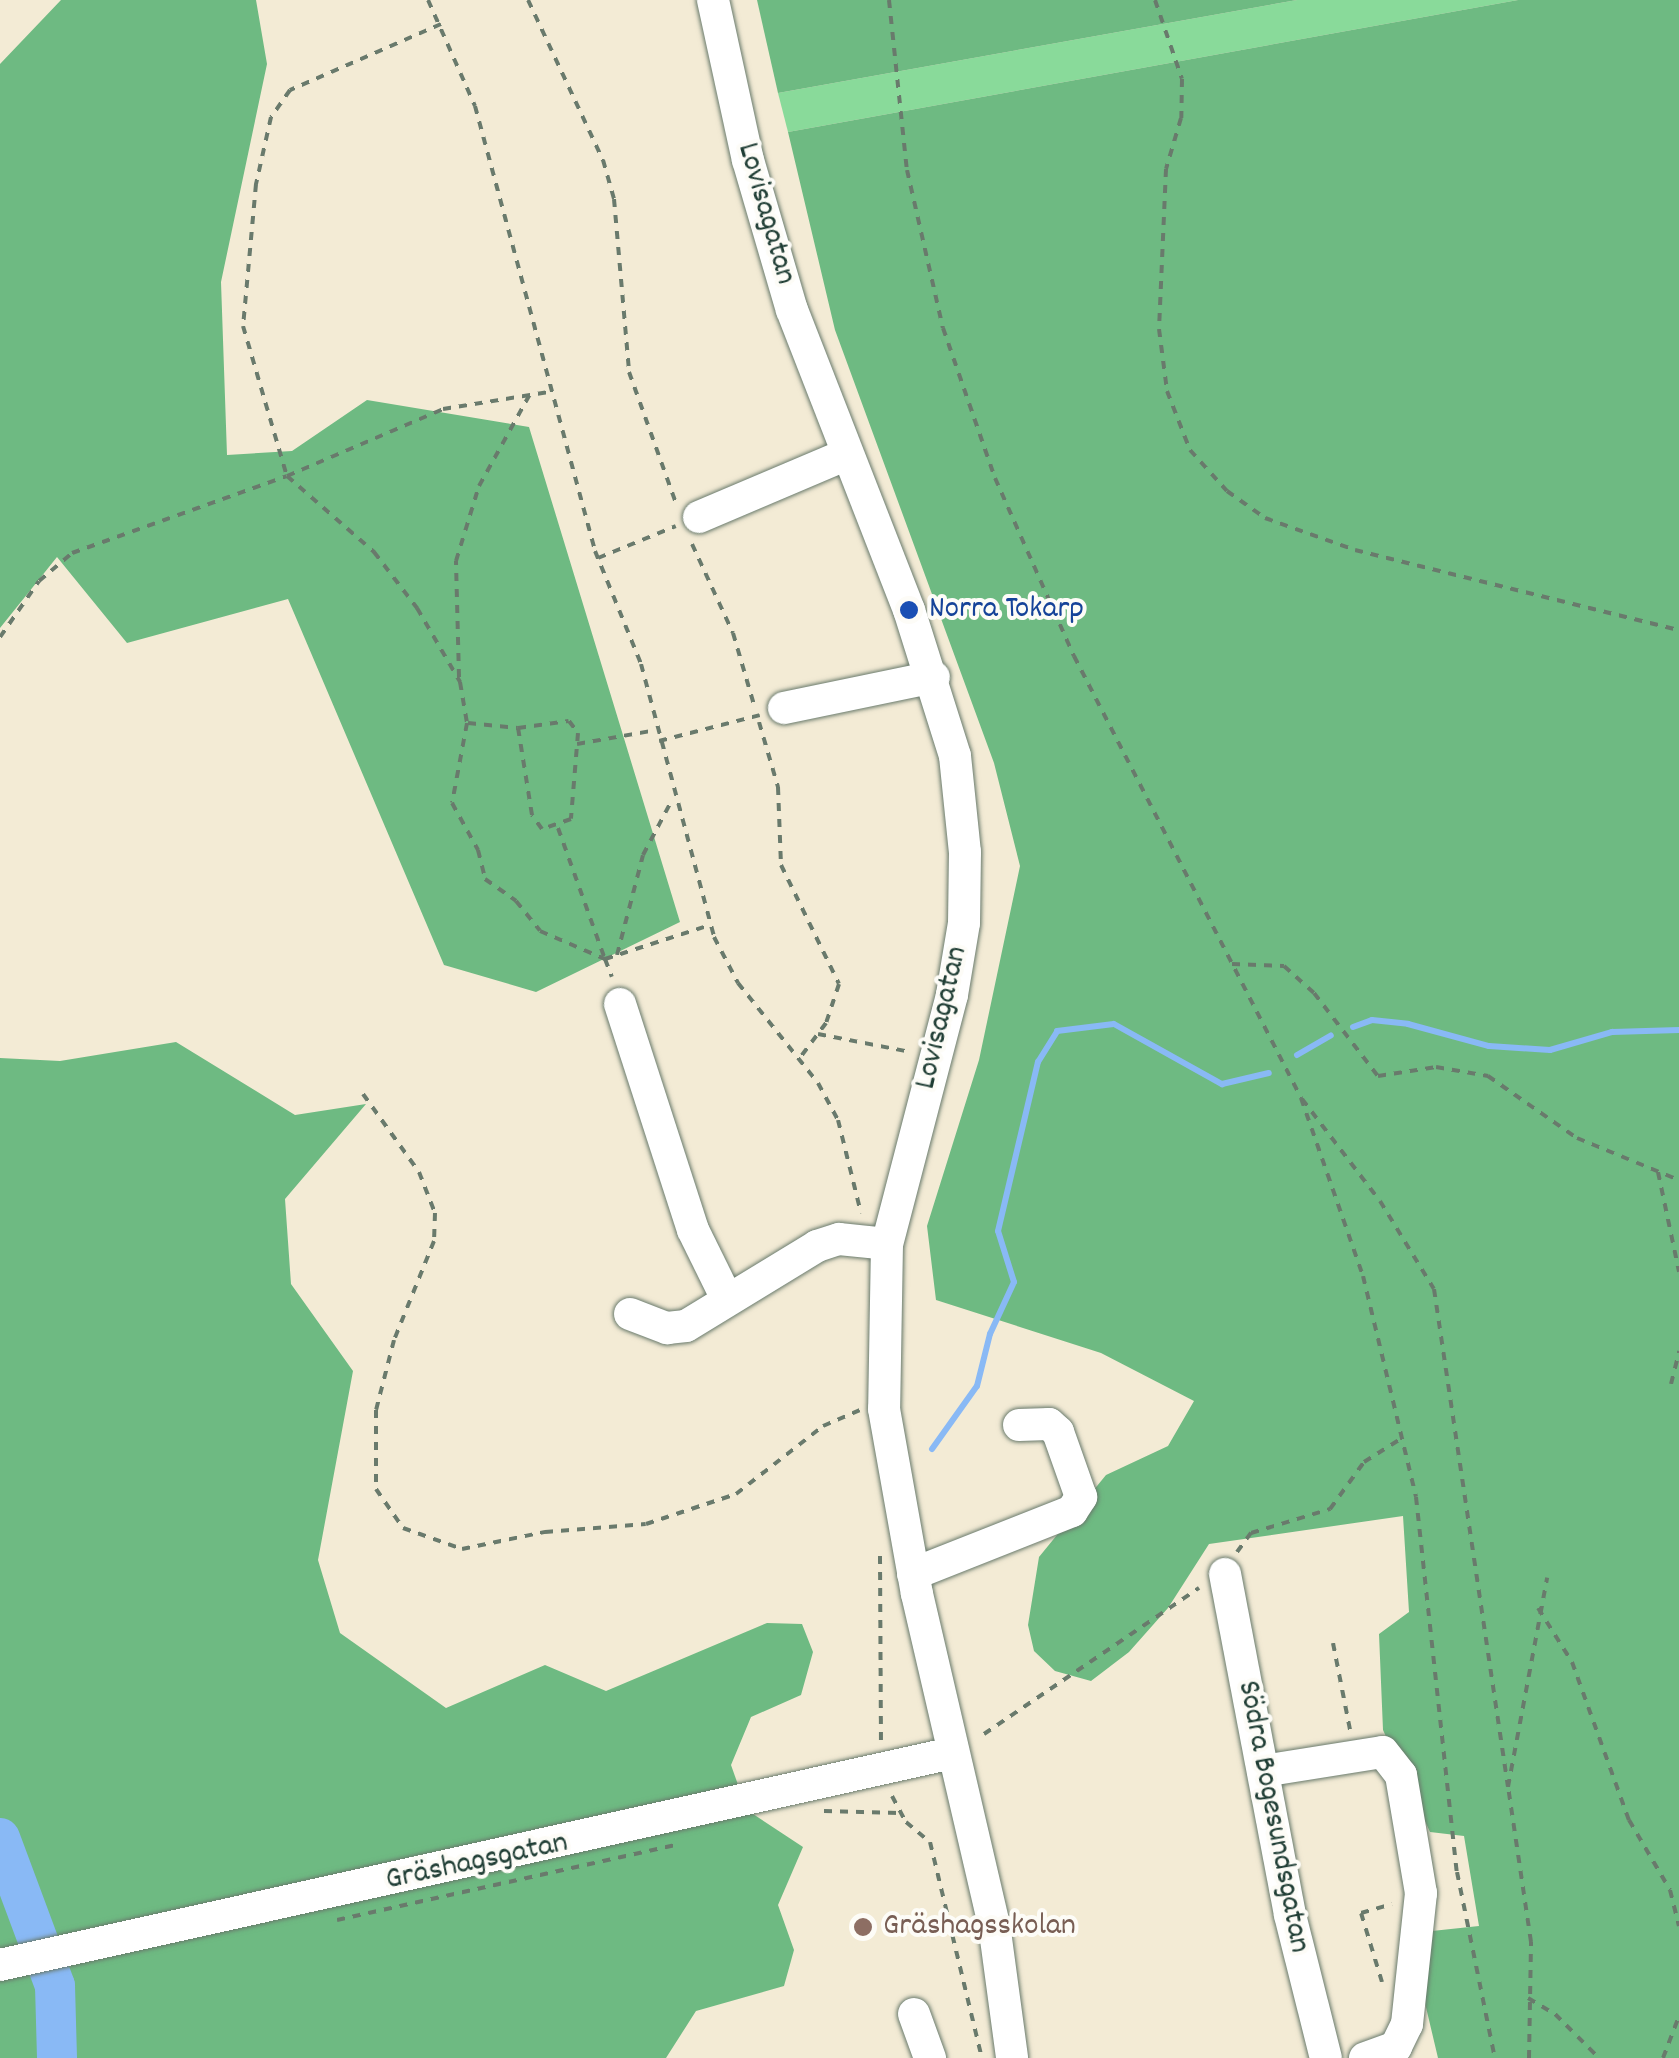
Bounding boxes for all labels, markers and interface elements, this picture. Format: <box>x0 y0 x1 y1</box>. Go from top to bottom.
street label: Lovisagatan <box>726 139 804 289</box>
place label: Norra Tokarp <box>929 591 1084 629</box>
marker: Norra Tokarp <box>898 599 920 621</box>
street label: Lovisagatan <box>908 943 978 1093</box>
street label: Södra Bogesundsgatan <box>1227 1678 1317 1956</box>
street label: Gräshagsgatan <box>382 1825 572 1901</box>
place label: Gräshagsskolan <box>883 1908 1076 1946</box>
marker: Gräshagsskolan <box>852 1916 874 1938</box>

